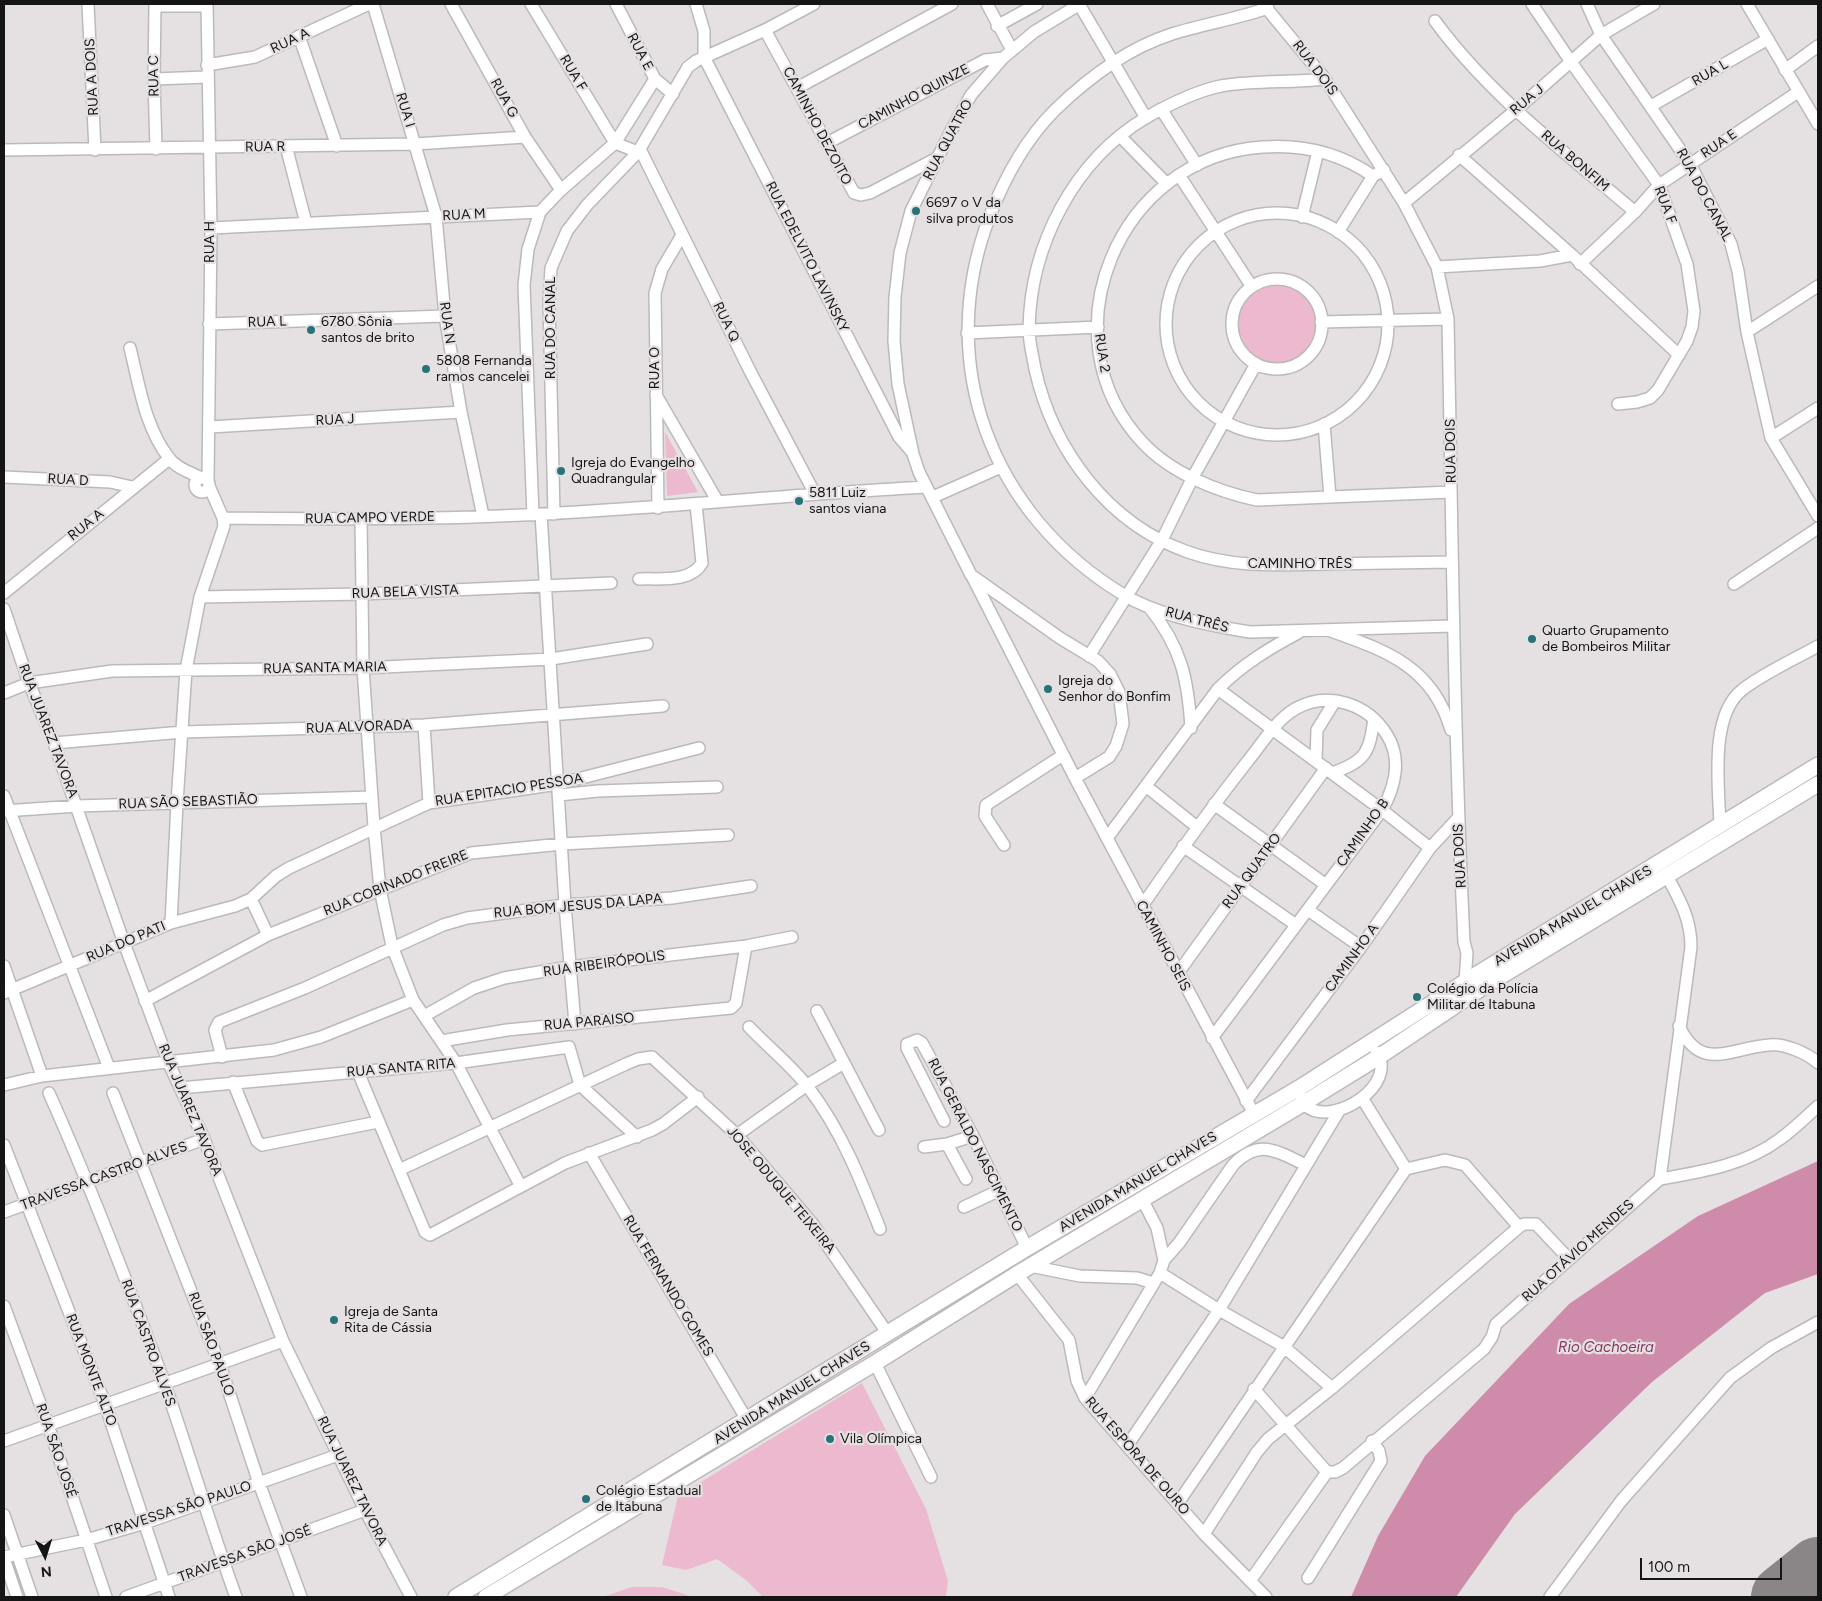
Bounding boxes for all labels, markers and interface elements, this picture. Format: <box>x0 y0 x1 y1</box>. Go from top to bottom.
street label: RUA A <box>268 25 312 57</box>
street label: RUA E <box>623 30 657 74</box>
street label: RUA DOIS <box>1289 37 1341 99</box>
street label: RUA A DOIS <box>82 38 102 116</box>
street label: RUA F <box>556 52 590 94</box>
street label: RUA C <box>145 55 163 97</box>
street label: RUA L <box>1689 56 1731 90</box>
street label: CAMINHO QUINZE <box>855 61 973 133</box>
street label: CAMINHO DEZOITO <box>779 64 855 188</box>
street label: RUA G <box>486 75 522 121</box>
street label: RUA J <box>1507 81 1547 119</box>
street label: RUA I <box>392 91 418 129</box>
street label: RUA QUATRO <box>920 97 976 183</box>
street label: RUA E <box>1698 126 1740 162</box>
street label: RUA BONFIM <box>1537 127 1613 195</box>
street label: RUA R <box>245 138 285 156</box>
street label: RUA DO CANAL <box>1672 146 1736 244</box>
street label: RUA EDELVITO LAVINSKY <box>762 179 852 335</box>
street label: RUA F <box>1650 184 1680 226</box>
place label: 6697 o V da silva produtos <box>926 195 1014 228</box>
street label: RUA M <box>442 205 486 225</box>
marker: 6697 o V da silva produtos <box>910 205 922 217</box>
street label: RUA H <box>202 221 218 263</box>
street label: RUA DO CANAL <box>543 277 559 379</box>
street label: RUA Q <box>709 299 743 345</box>
street label: RUA N <box>436 301 458 345</box>
street label: RUA L <box>247 313 287 331</box>
place label: 6780 Sônia santos de brito <box>321 314 415 347</box>
marker: 6780 Sônia santos de brito <box>305 324 317 336</box>
street label: RUA 2 <box>1091 332 1113 374</box>
street label: RUA O <box>647 347 663 389</box>
place label: 5808 Fernanda ramos cancelei <box>436 353 532 386</box>
marker: 5808 Fernanda ramos cancelei <box>420 363 432 375</box>
street label: RUA J <box>315 411 355 429</box>
street label: RUA DOIS <box>1442 419 1460 483</box>
place label: Igreja do Evangelho Quadrangular <box>571 455 695 488</box>
marker: Igreja do Evangelho Quadrangular <box>555 465 567 477</box>
street label: RUA D <box>47 471 89 489</box>
place label: 5811 Luiz santos viana <box>809 485 886 518</box>
marker: 5811 Luiz santos viana <box>793 495 805 507</box>
street label: RUA A <box>65 506 107 544</box>
street label: RUA CAMPO VERDE <box>305 508 435 528</box>
street label: CAMINHO TRÊS <box>1248 556 1352 572</box>
street label: RUA BELA VISTA <box>351 582 459 602</box>
street label: RUA TRÊS <box>1163 603 1231 637</box>
place label: Quarto Grupamento de Bombeiros Militar <box>1542 623 1670 656</box>
marker: Quarto Grupamento de Bombeiros Militar <box>1526 633 1538 645</box>
street label: RUA SANTA MARIA <box>263 659 387 677</box>
street label: RUA JUAREZ TAVORA <box>15 662 81 800</box>
place label: Igreja do Senhor do Bonfim <box>1058 673 1171 706</box>
marker: Igreja do Senhor do Bonfim <box>1042 683 1054 695</box>
street label: RUA ALVORADA <box>306 717 412 737</box>
street label: RUA EPITACIO PESSOA <box>434 770 584 810</box>
street label: RUA SÃO SEBASTIÃO <box>118 791 258 813</box>
street label: CAMINHO B <box>1333 796 1393 870</box>
street label: RUA DOIS <box>1450 823 1470 889</box>
street label: RUA QUATRO <box>1219 830 1285 912</box>
street label: RUA COBINADO FREIRE <box>321 846 471 920</box>
street label: AVENIDA MANUEL CHAVES <box>1491 862 1655 970</box>
street label: RUA BOM JESUS DA LAPA <box>493 890 663 922</box>
street label: CAMINHO SEIS <box>1132 898 1194 994</box>
street label: RUA DO PATI <box>84 918 168 966</box>
street label: CAMINHO A <box>1322 921 1382 995</box>
street label: RUA RIBEIRÓPOLIS <box>542 947 666 981</box>
place label: Colégio da Polícia Militar de Itabuna <box>1427 981 1538 1014</box>
marker: Colégio da Polícia Militar de Itabuna <box>1411 991 1423 1003</box>
street label: RUA PARAISO <box>543 1010 635 1034</box>
street label: RUA JUAREZ TAVORA <box>155 1041 225 1179</box>
street label: RUA SANTA RITA <box>346 1055 456 1081</box>
street label: RUA GERALDO NASCIMENTO <box>924 1055 1026 1235</box>
street label: JOSE ODUQUE TEIXEIRA <box>723 1123 839 1257</box>
street label: AVENIDA MANUEL CHAVES <box>1056 1128 1220 1236</box>
street label: TRAVESSA CASTRO ALVES <box>19 1138 189 1214</box>
street label: RUA OTÁVIO MENDES <box>1519 1196 1637 1306</box>
street label: RUA FERNANDO GOMES <box>619 1212 717 1360</box>
street label: RUA CASTRO ALVES <box>117 1277 179 1409</box>
street label: RUA SÃO PAULO <box>184 1290 238 1398</box>
place label: Igreja de Santa Rita de Cássia <box>344 1304 438 1336</box>
street label: RUA MONTE ALTO <box>62 1311 120 1429</box>
marker: Igreja de Santa Rita de Cássia <box>328 1314 340 1326</box>
street label: AVENIDA MANUEL CHAVES <box>711 1338 873 1448</box>
water label: Rio Cachoeira <box>1558 1339 1654 1357</box>
street label: RUA ESPORA DE OURO <box>1081 1394 1193 1518</box>
street label: RUA SÃO JOSÉ <box>32 1401 80 1501</box>
street label: RUA JUAREZ TAVORA <box>313 1413 391 1549</box>
place label: Vila Olímpica <box>840 1431 922 1447</box>
marker: Vila Olímpica <box>824 1433 836 1445</box>
street label: TRAVESSA SÃO PAULO <box>104 1478 254 1540</box>
place label: Colégio Estadual de Itabuna <box>596 1483 701 1515</box>
marker: Colégio Estadual de Itabuna <box>580 1493 592 1505</box>
street label: TRAVESSA SÃO JOSÉ <box>176 1522 314 1586</box>
north arrow <box>20 1531 70 1581</box>
scale bar <box>1642 1548 1784 1580</box>
text: 100 m <box>1648 1558 1690 1576</box>
text: N <box>40 1563 52 1580</box>

